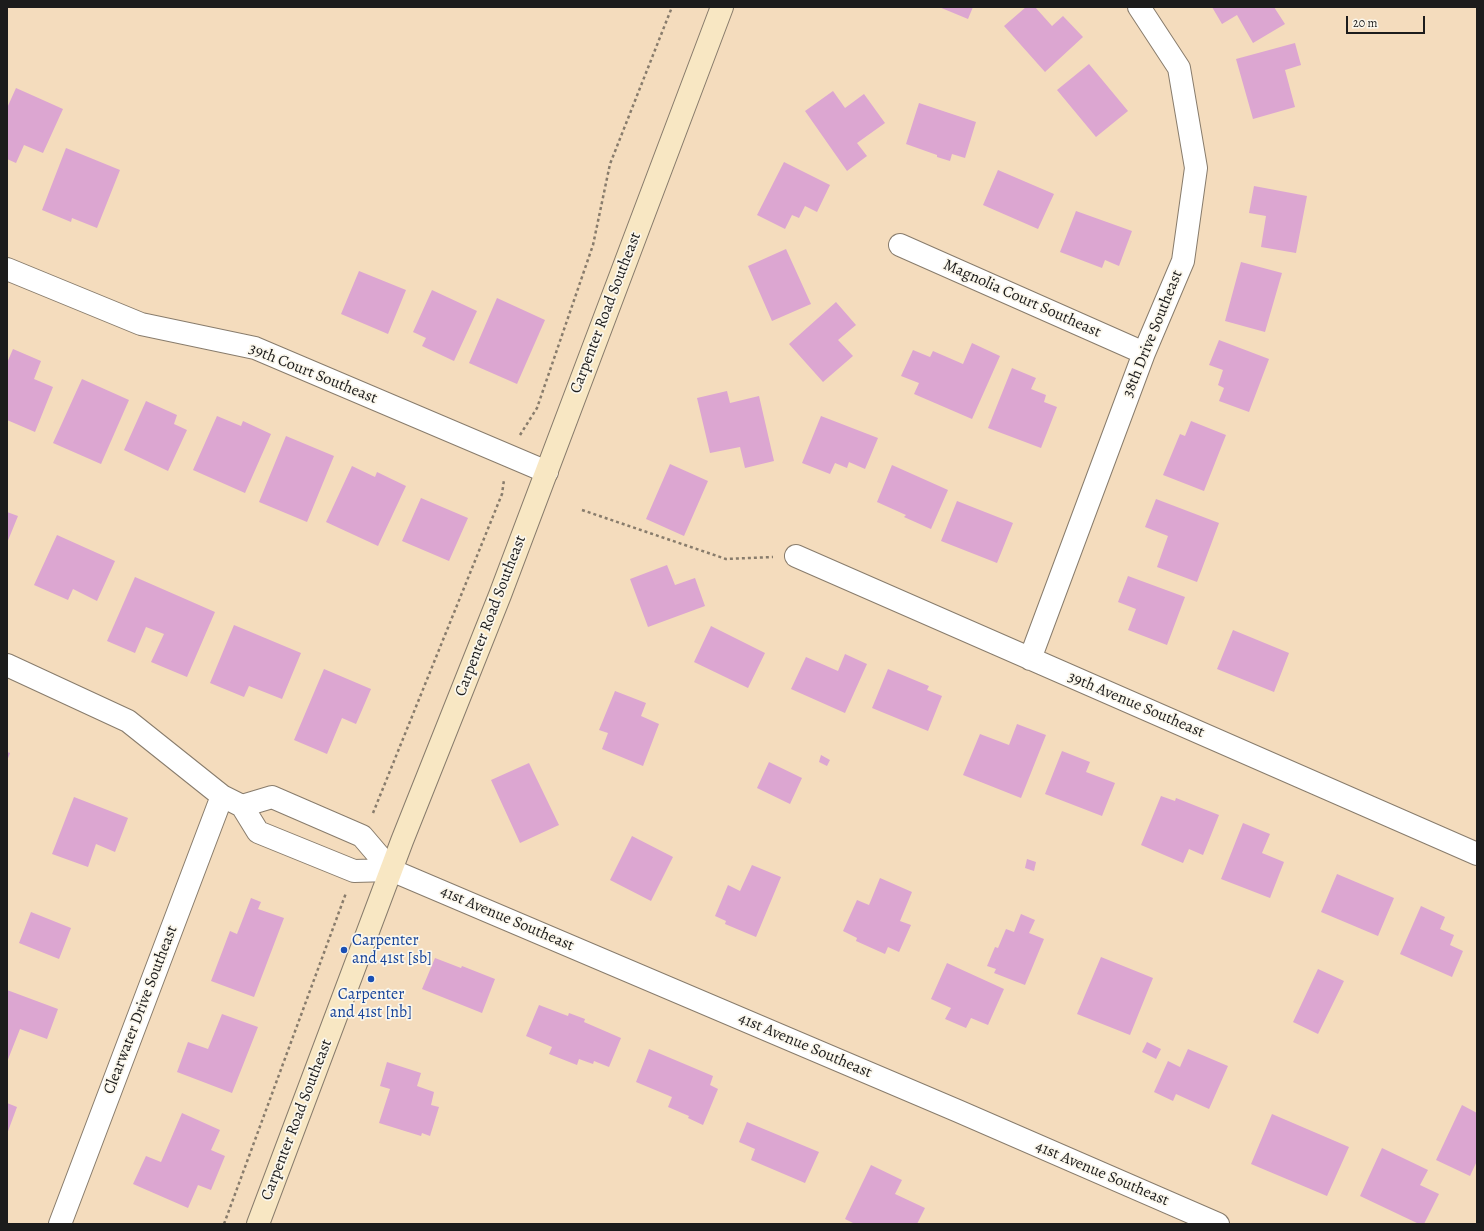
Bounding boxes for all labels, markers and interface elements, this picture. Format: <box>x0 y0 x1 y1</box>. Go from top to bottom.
scale bar <box>1348 8 1427 34</box>
text: 20 m <box>1353 15 1377 31</box>
street label: Carpenter Road Southeast <box>566 230 646 396</box>
street label: Magnolia Court Southeast <box>940 256 1104 342</box>
street label: 38th Drive Southeast <box>1119 268 1187 400</box>
street label: 39th Court Southeast <box>246 339 380 409</box>
street label: Carpenter Road Southeast <box>451 533 531 699</box>
street label: 39th Avenue Southeast <box>1065 668 1207 742</box>
street label: 41st Avenue Southeast <box>437 882 577 956</box>
street label: Clearwater Drive Southeast <box>100 923 182 1097</box>
place label: Carpenter and 41st [sb] <box>352 931 432 969</box>
marker: Carpenter and 41st [sb] <box>339 945 349 955</box>
marker: Carpenter and 41st [nb] <box>366 974 376 984</box>
place label: Carpenter and 41st [nb] <box>330 985 412 1023</box>
street label: 41st Avenue Southeast <box>735 1009 875 1083</box>
street label: Carpenter Road Southeast <box>257 1037 337 1203</box>
street label: 41st Avenue Southeast <box>1032 1137 1172 1211</box>

